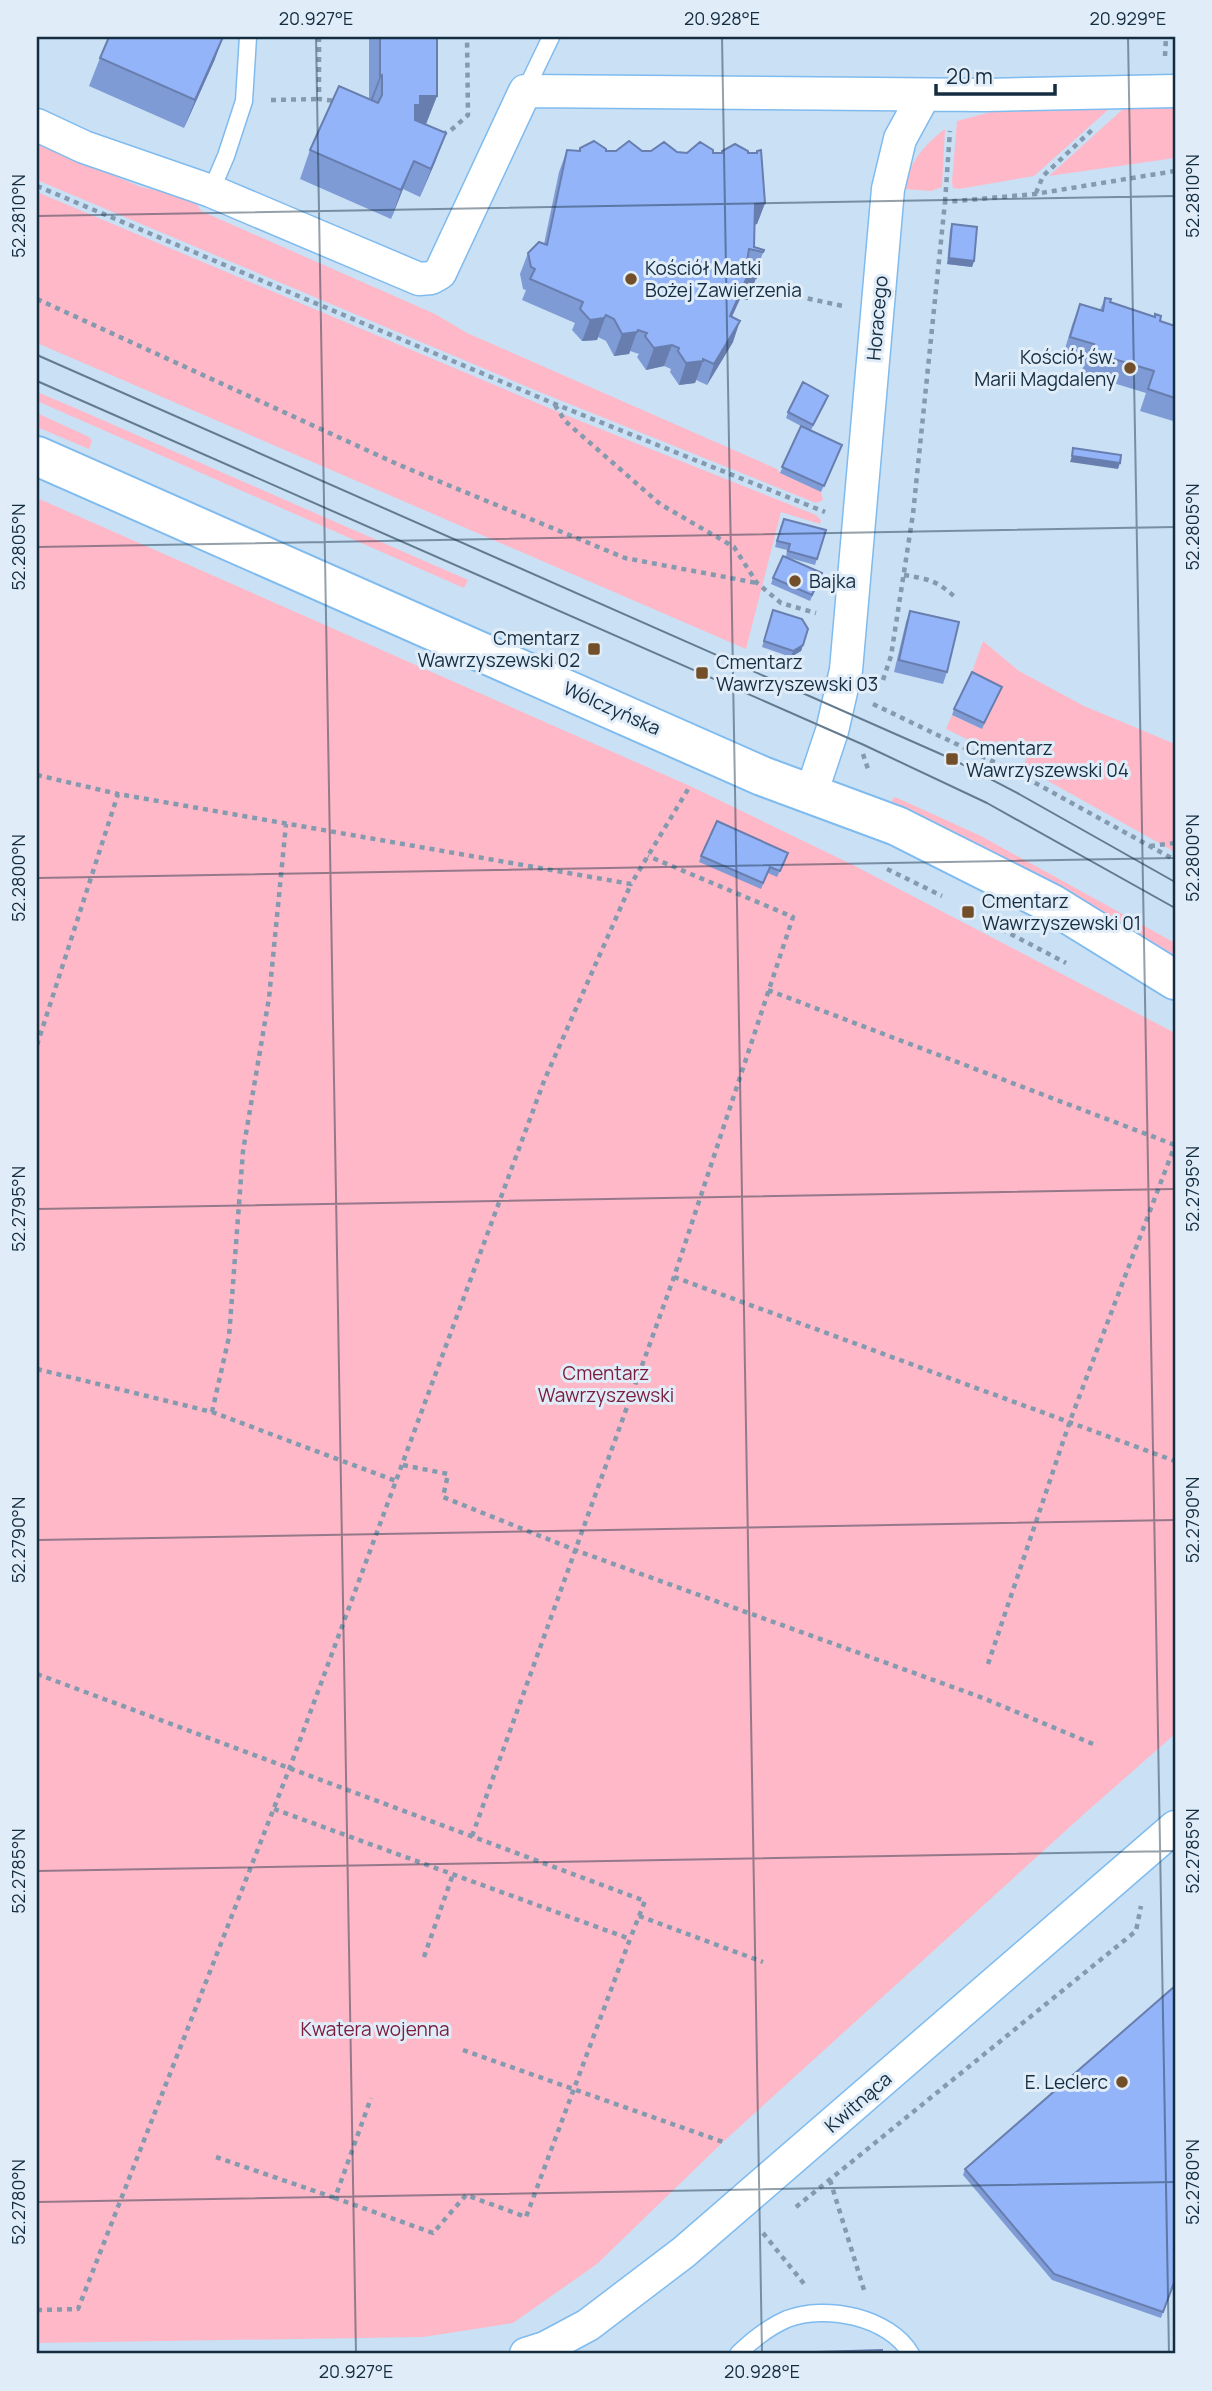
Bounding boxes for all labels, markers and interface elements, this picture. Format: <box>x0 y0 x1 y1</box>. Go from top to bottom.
text: 20.927°E <box>279 6 353 30</box>
text: 20.928°E <box>684 6 760 30</box>
text: 20.929°E <box>1090 6 1166 30</box>
scale bar <box>936 52 1054 96</box>
text: 20 m <box>946 62 993 90</box>
text: 52.2810°N <box>1180 154 1204 238</box>
text: 52.2810°N <box>6 174 30 258</box>
place label: Kościół Matki Bożej Zawierzenia <box>645 255 802 303</box>
marker: Kościół Matki Bożej Zawierzenia <box>623 271 639 287</box>
street label: Horacego <box>860 274 894 362</box>
place label: Kościół św. Marii Magdaleny <box>974 344 1116 392</box>
marker: Kościół św. Marii Magdaleny <box>1122 360 1138 376</box>
text: 52.2805°N <box>1180 483 1204 571</box>
text: 52.2805°N <box>6 503 30 591</box>
place label: Bajka <box>809 568 856 594</box>
marker: Bajka <box>787 573 803 589</box>
place label: Cmentarz Wawrzyszewski 02 <box>417 625 580 673</box>
marker: Cmentarz Wawrzyszewski 02 <box>586 641 602 657</box>
place label: Cmentarz Wawrzyszewski 03 <box>716 649 878 697</box>
marker: Cmentarz Wawrzyszewski 03 <box>694 665 710 681</box>
street label: Wólczyńska <box>559 675 665 741</box>
place label: Cmentarz Wawrzyszewski 04 <box>966 735 1129 783</box>
marker: Cmentarz Wawrzyszewski 04 <box>944 751 960 767</box>
text: 52.2800°N <box>1180 814 1204 902</box>
text: 52.2800°N <box>6 834 30 922</box>
place label: Cmentarz Wawrzyszewski 01 <box>982 888 1141 936</box>
marker: Cmentarz Wawrzyszewski 01 <box>960 904 976 920</box>
text: 52.2795°N <box>1180 1146 1204 1232</box>
text: 52.2795°N <box>6 1166 30 1252</box>
park label: Cmentarz Wawrzyszewski <box>538 1360 674 1408</box>
text: 52.2790°N <box>1180 1477 1204 1563</box>
text: 52.2790°N <box>6 1497 30 1583</box>
text: 52.2785°N <box>1180 1808 1204 1894</box>
text: 52.2785°N <box>6 1828 30 1914</box>
park label: Kwatera wojenna <box>300 2016 450 2042</box>
street label: Kwitnąca <box>819 2066 897 2138</box>
place label: E. Leclerc <box>1025 2069 1108 2095</box>
marker: E. Leclerc <box>1114 2074 1130 2090</box>
text: 52.2780°N <box>1180 2139 1204 2225</box>
text: 52.2780°N <box>6 2159 30 2245</box>
text: 20.927°E <box>319 2359 393 2383</box>
text: 20.928°E <box>724 2359 800 2383</box>

